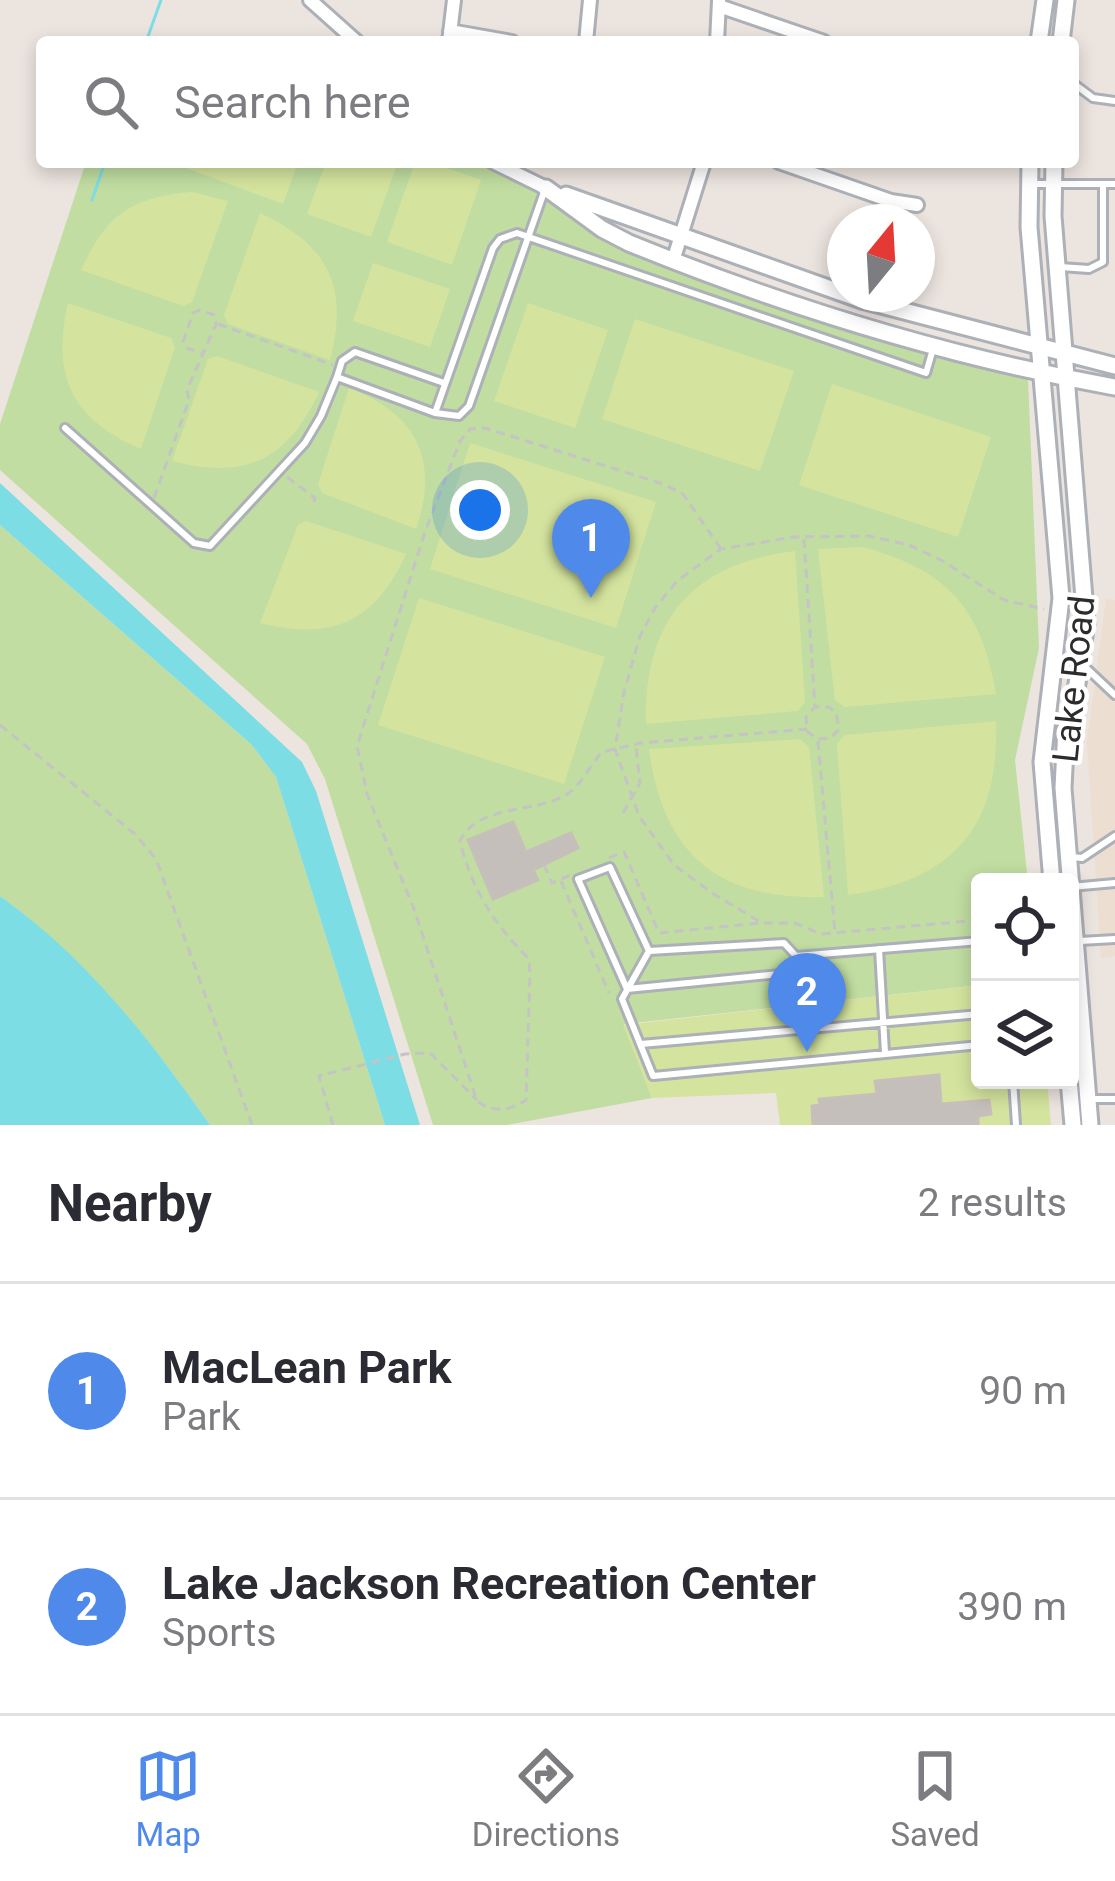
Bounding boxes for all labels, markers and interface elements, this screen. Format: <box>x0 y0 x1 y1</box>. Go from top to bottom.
search box <box>36 36 1079 168</box>
icon: search <box>78 69 144 135</box>
text: Search here <box>174 76 411 129</box>
north arrow <box>827 204 935 312</box>
your location <box>450 480 510 540</box>
pin: 1 <box>552 499 630 598</box>
street label: Lake Road <box>1044 594 1104 765</box>
map controls <box>971 873 1079 1089</box>
button: locate <box>971 873 1079 981</box>
pin: 2 <box>768 953 846 1052</box>
button: layers <box>971 981 1079 1089</box>
text: Nearby <box>48 1174 212 1233</box>
text: 2 results <box>918 1180 1067 1226</box>
text: MacLean Park <box>162 1341 451 1394</box>
text: 1 <box>76 1368 98 1414</box>
text: 90 m <box>979 1368 1067 1414</box>
text: Park <box>162 1394 241 1440</box>
text: Lake Jackson Recreation Center <box>162 1557 816 1610</box>
text: 2 <box>76 1584 98 1630</box>
text: 390 m <box>957 1584 1067 1630</box>
text: Sports <box>162 1610 276 1656</box>
tab: Map <box>135 1743 201 1854</box>
tab: Directions <box>472 1743 620 1854</box>
tab: Saved <box>891 1743 980 1854</box>

